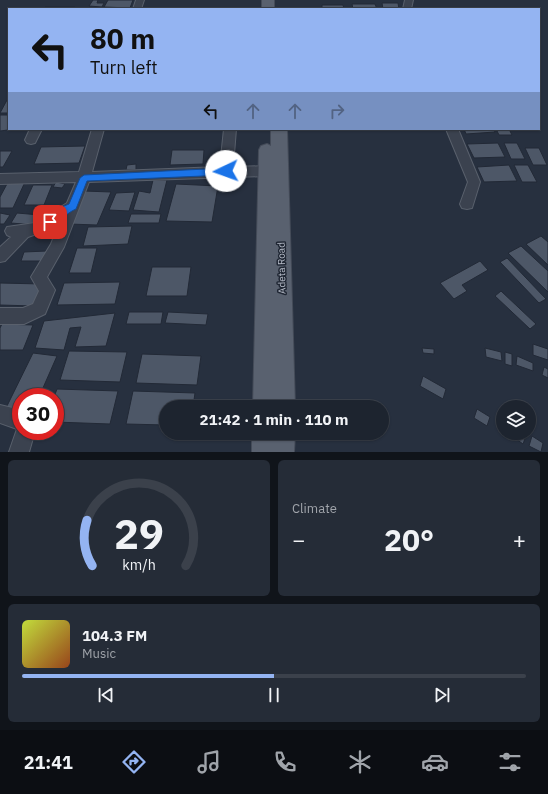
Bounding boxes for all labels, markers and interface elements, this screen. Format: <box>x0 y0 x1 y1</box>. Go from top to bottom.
text: 80 m <box>90 20 155 57</box>
icon: left <box>24 24 76 76</box>
text: Turn left <box>90 56 158 79</box>
icon: left <box>200 100 222 122</box>
icon: ahead <box>242 100 264 122</box>
icon: ahead <box>284 100 306 122</box>
icon: right <box>326 100 348 122</box>
position arrow <box>205 150 247 192</box>
pin <box>33 205 67 239</box>
icon: arrive <box>39 211 61 233</box>
street label: Adeta Road <box>275 242 288 294</box>
speed limit sign: 30 <box>12 388 64 440</box>
map controls <box>496 400 536 440</box>
button: layers <box>496 400 536 440</box>
text: 21:42 · 1 min · 110 m <box>200 410 348 429</box>
text: Climate <box>292 500 337 517</box>
text: 29 <box>114 506 164 560</box>
text: 20° <box>384 520 434 559</box>
text: − <box>292 525 305 554</box>
text: + <box>513 525 526 554</box>
text: km/h <box>122 555 156 574</box>
text: 104.3 FM <box>82 626 147 645</box>
text: Music <box>82 645 116 662</box>
icon: previous <box>95 684 117 706</box>
icon: pause <box>263 684 285 706</box>
icon: next <box>431 684 453 706</box>
icon: directions <box>120 748 148 776</box>
icon: music <box>195 748 223 776</box>
icon: phone <box>271 748 299 776</box>
icon: climate <box>346 748 374 776</box>
icon: car <box>421 748 449 776</box>
icon: filters <box>496 748 524 776</box>
text: 21:41 <box>24 751 73 774</box>

